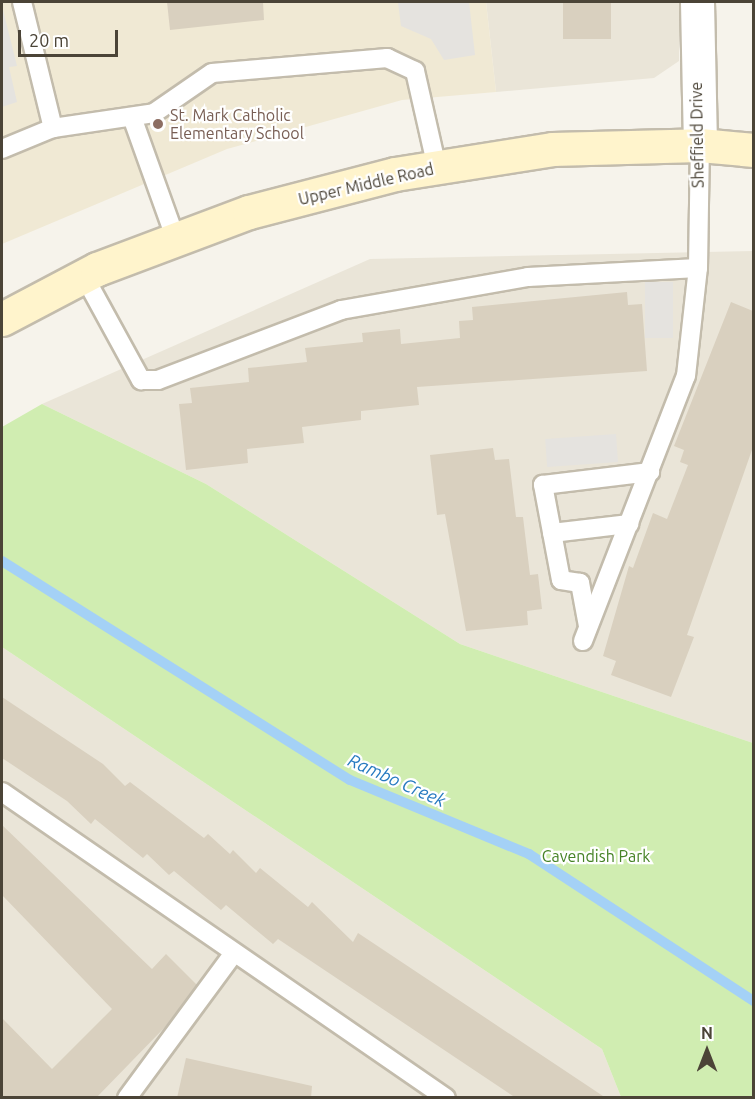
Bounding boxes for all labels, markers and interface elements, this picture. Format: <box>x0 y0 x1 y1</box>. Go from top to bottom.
scale bar <box>21 18 122 56</box>
text: 20 m <box>29 30 69 50</box>
street label: Sheffield Drive <box>686 82 708 188</box>
place label: St. Mark Catholic Elementary School <box>170 105 304 143</box>
marker: St. Mark Catholic Elementary School <box>151 117 165 131</box>
street label: Upper Middle Road <box>296 159 436 209</box>
water label: Rambo Creek <box>345 749 449 811</box>
park label: Cavendish Park <box>542 846 650 866</box>
north arrow <box>677 1021 737 1081</box>
text: N <box>701 1024 713 1042</box>

